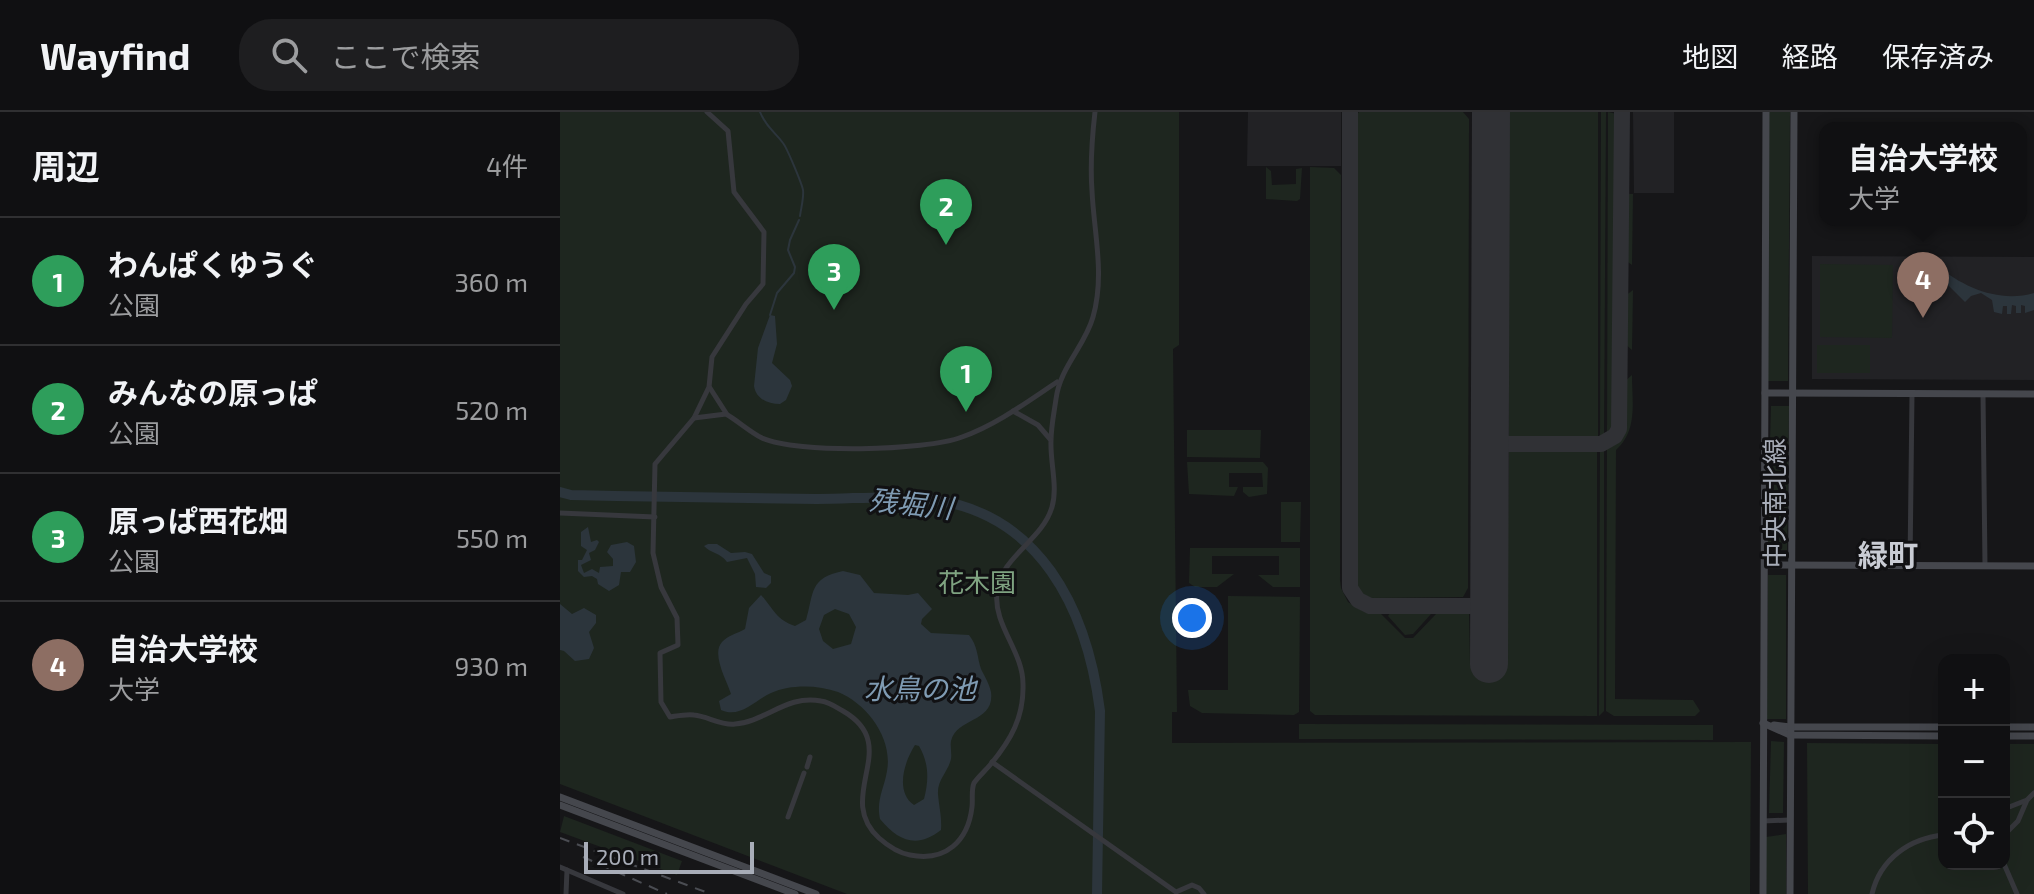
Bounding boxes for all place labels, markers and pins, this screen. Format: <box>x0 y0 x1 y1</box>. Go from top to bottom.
pin: 2 <box>920 179 972 245</box>
pin: 3 <box>808 244 860 310</box>
pin: 4 <box>1897 252 1949 318</box>
pin: 1 <box>940 346 992 412</box>

